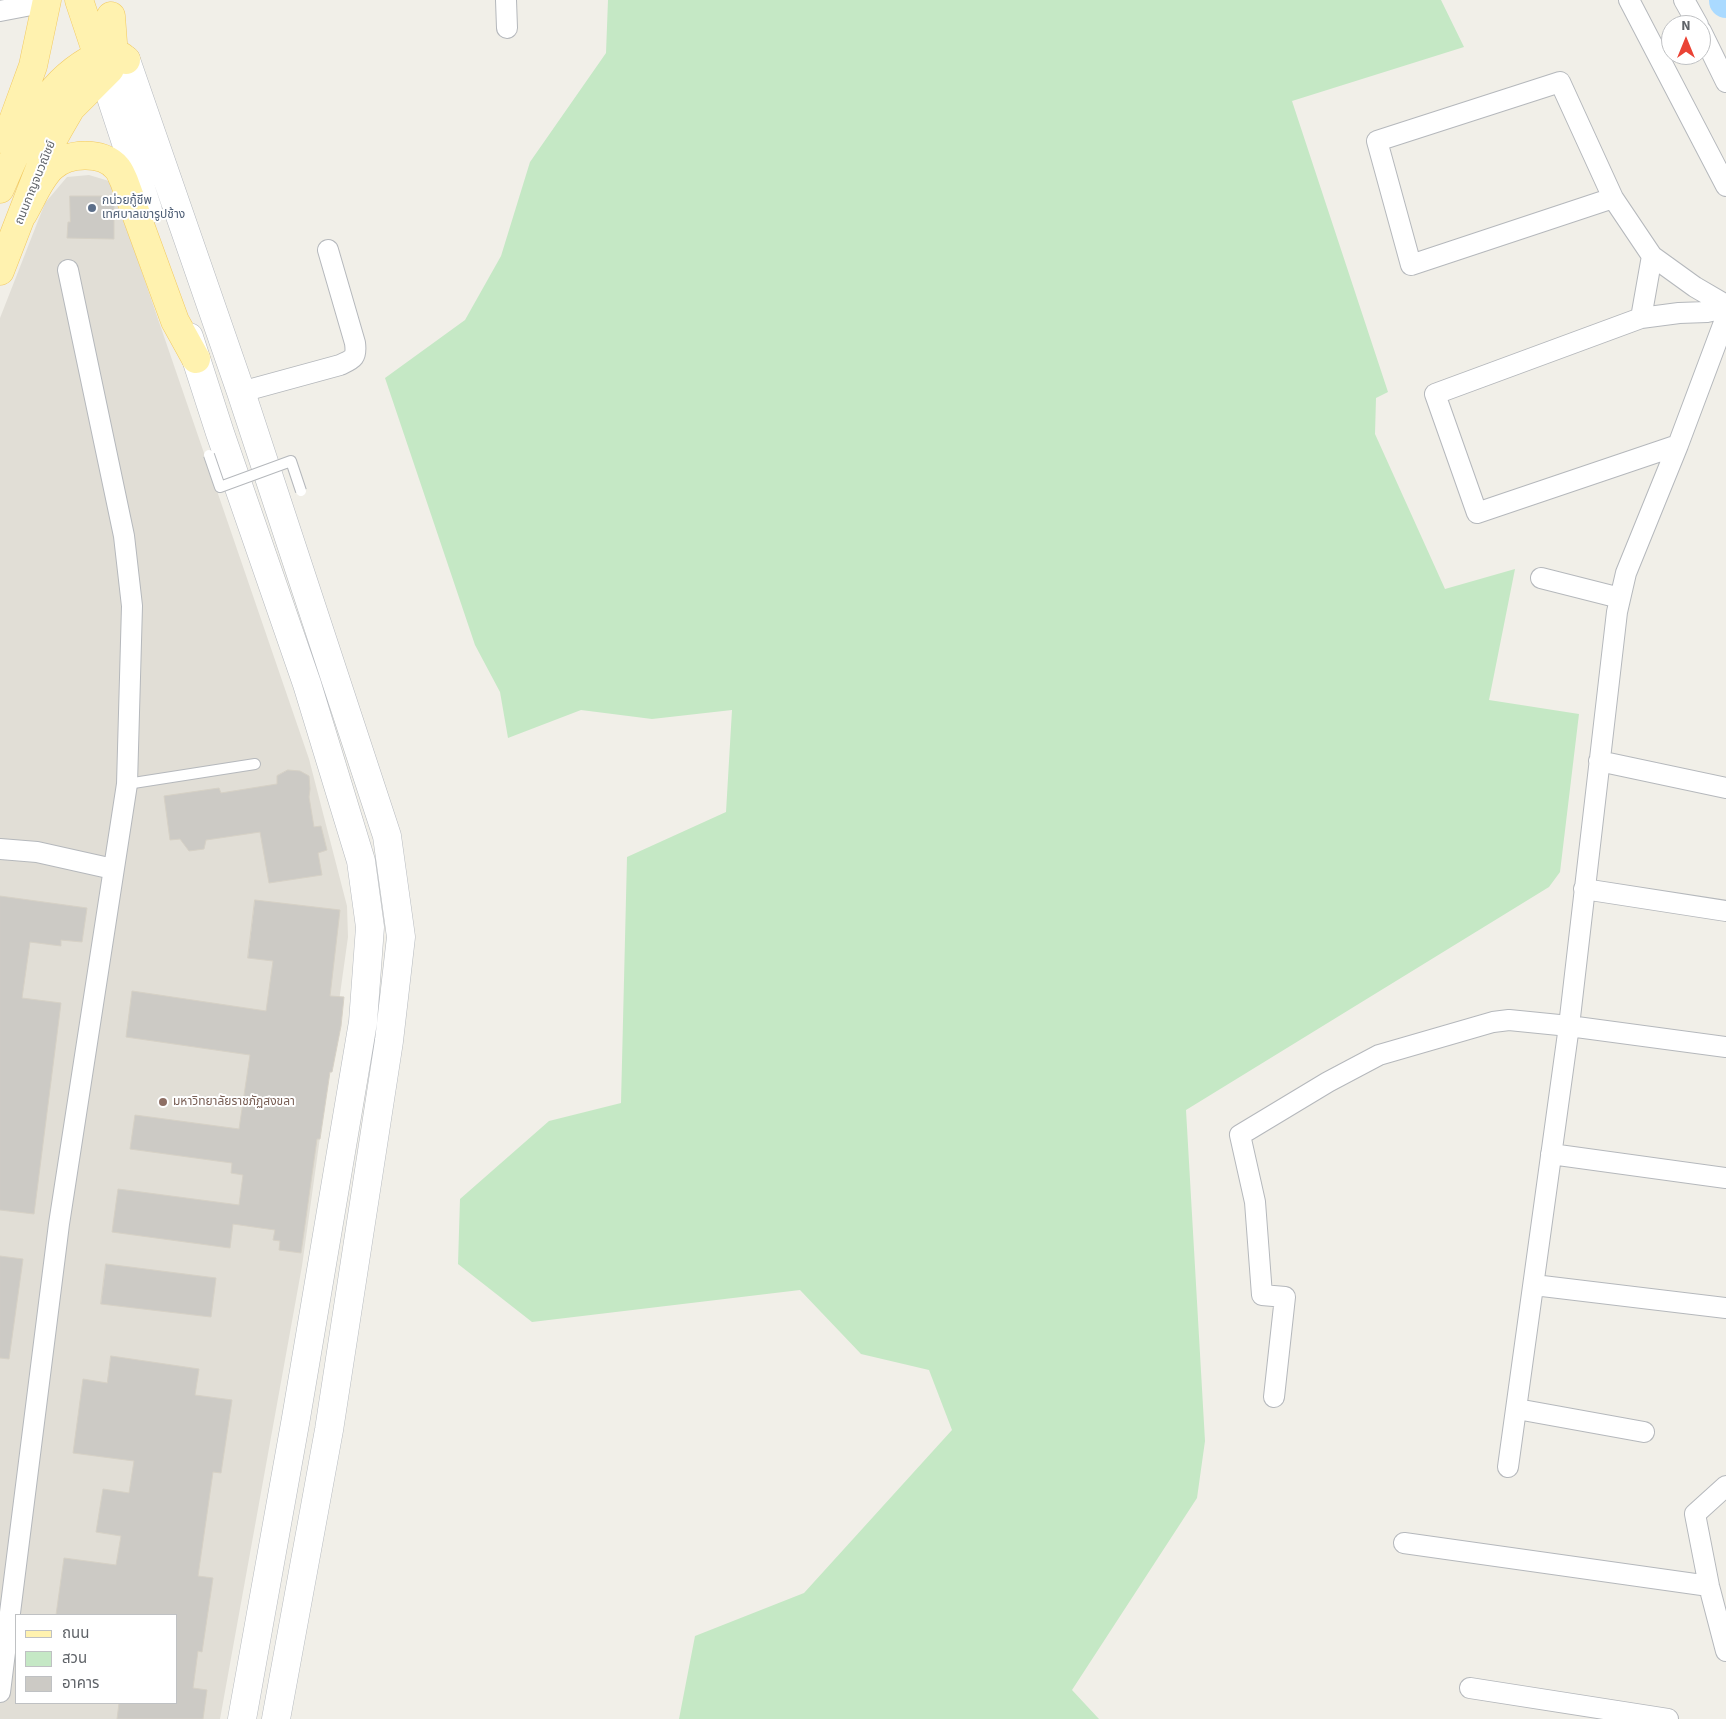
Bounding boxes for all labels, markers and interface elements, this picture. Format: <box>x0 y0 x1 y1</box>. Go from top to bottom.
north arrow <box>1661 15 1711 65</box>
text: N <box>1681 16 1691 36</box>
street label: ถนนกาญจนวณิชย์ <box>13 139 59 227</box>
place label: กน่วยกู้ชีพ เทศบาลเขารูปช้าง <box>102 194 185 222</box>
marker: กน่วยกู้ชีพ เทศบาลเขารูปช้าง <box>86 202 98 214</box>
place label: มหาวิทยาลัยราชภัฏสงขลา <box>173 1095 295 1109</box>
marker: มหาวิทยาลัยราชภัฏสงขลา <box>157 1096 169 1108</box>
legend <box>15 1614 178 1704</box>
text: ถนน <box>62 1623 89 1644</box>
text: สวน <box>62 1648 87 1669</box>
text: อาคาร <box>62 1673 99 1694</box>

